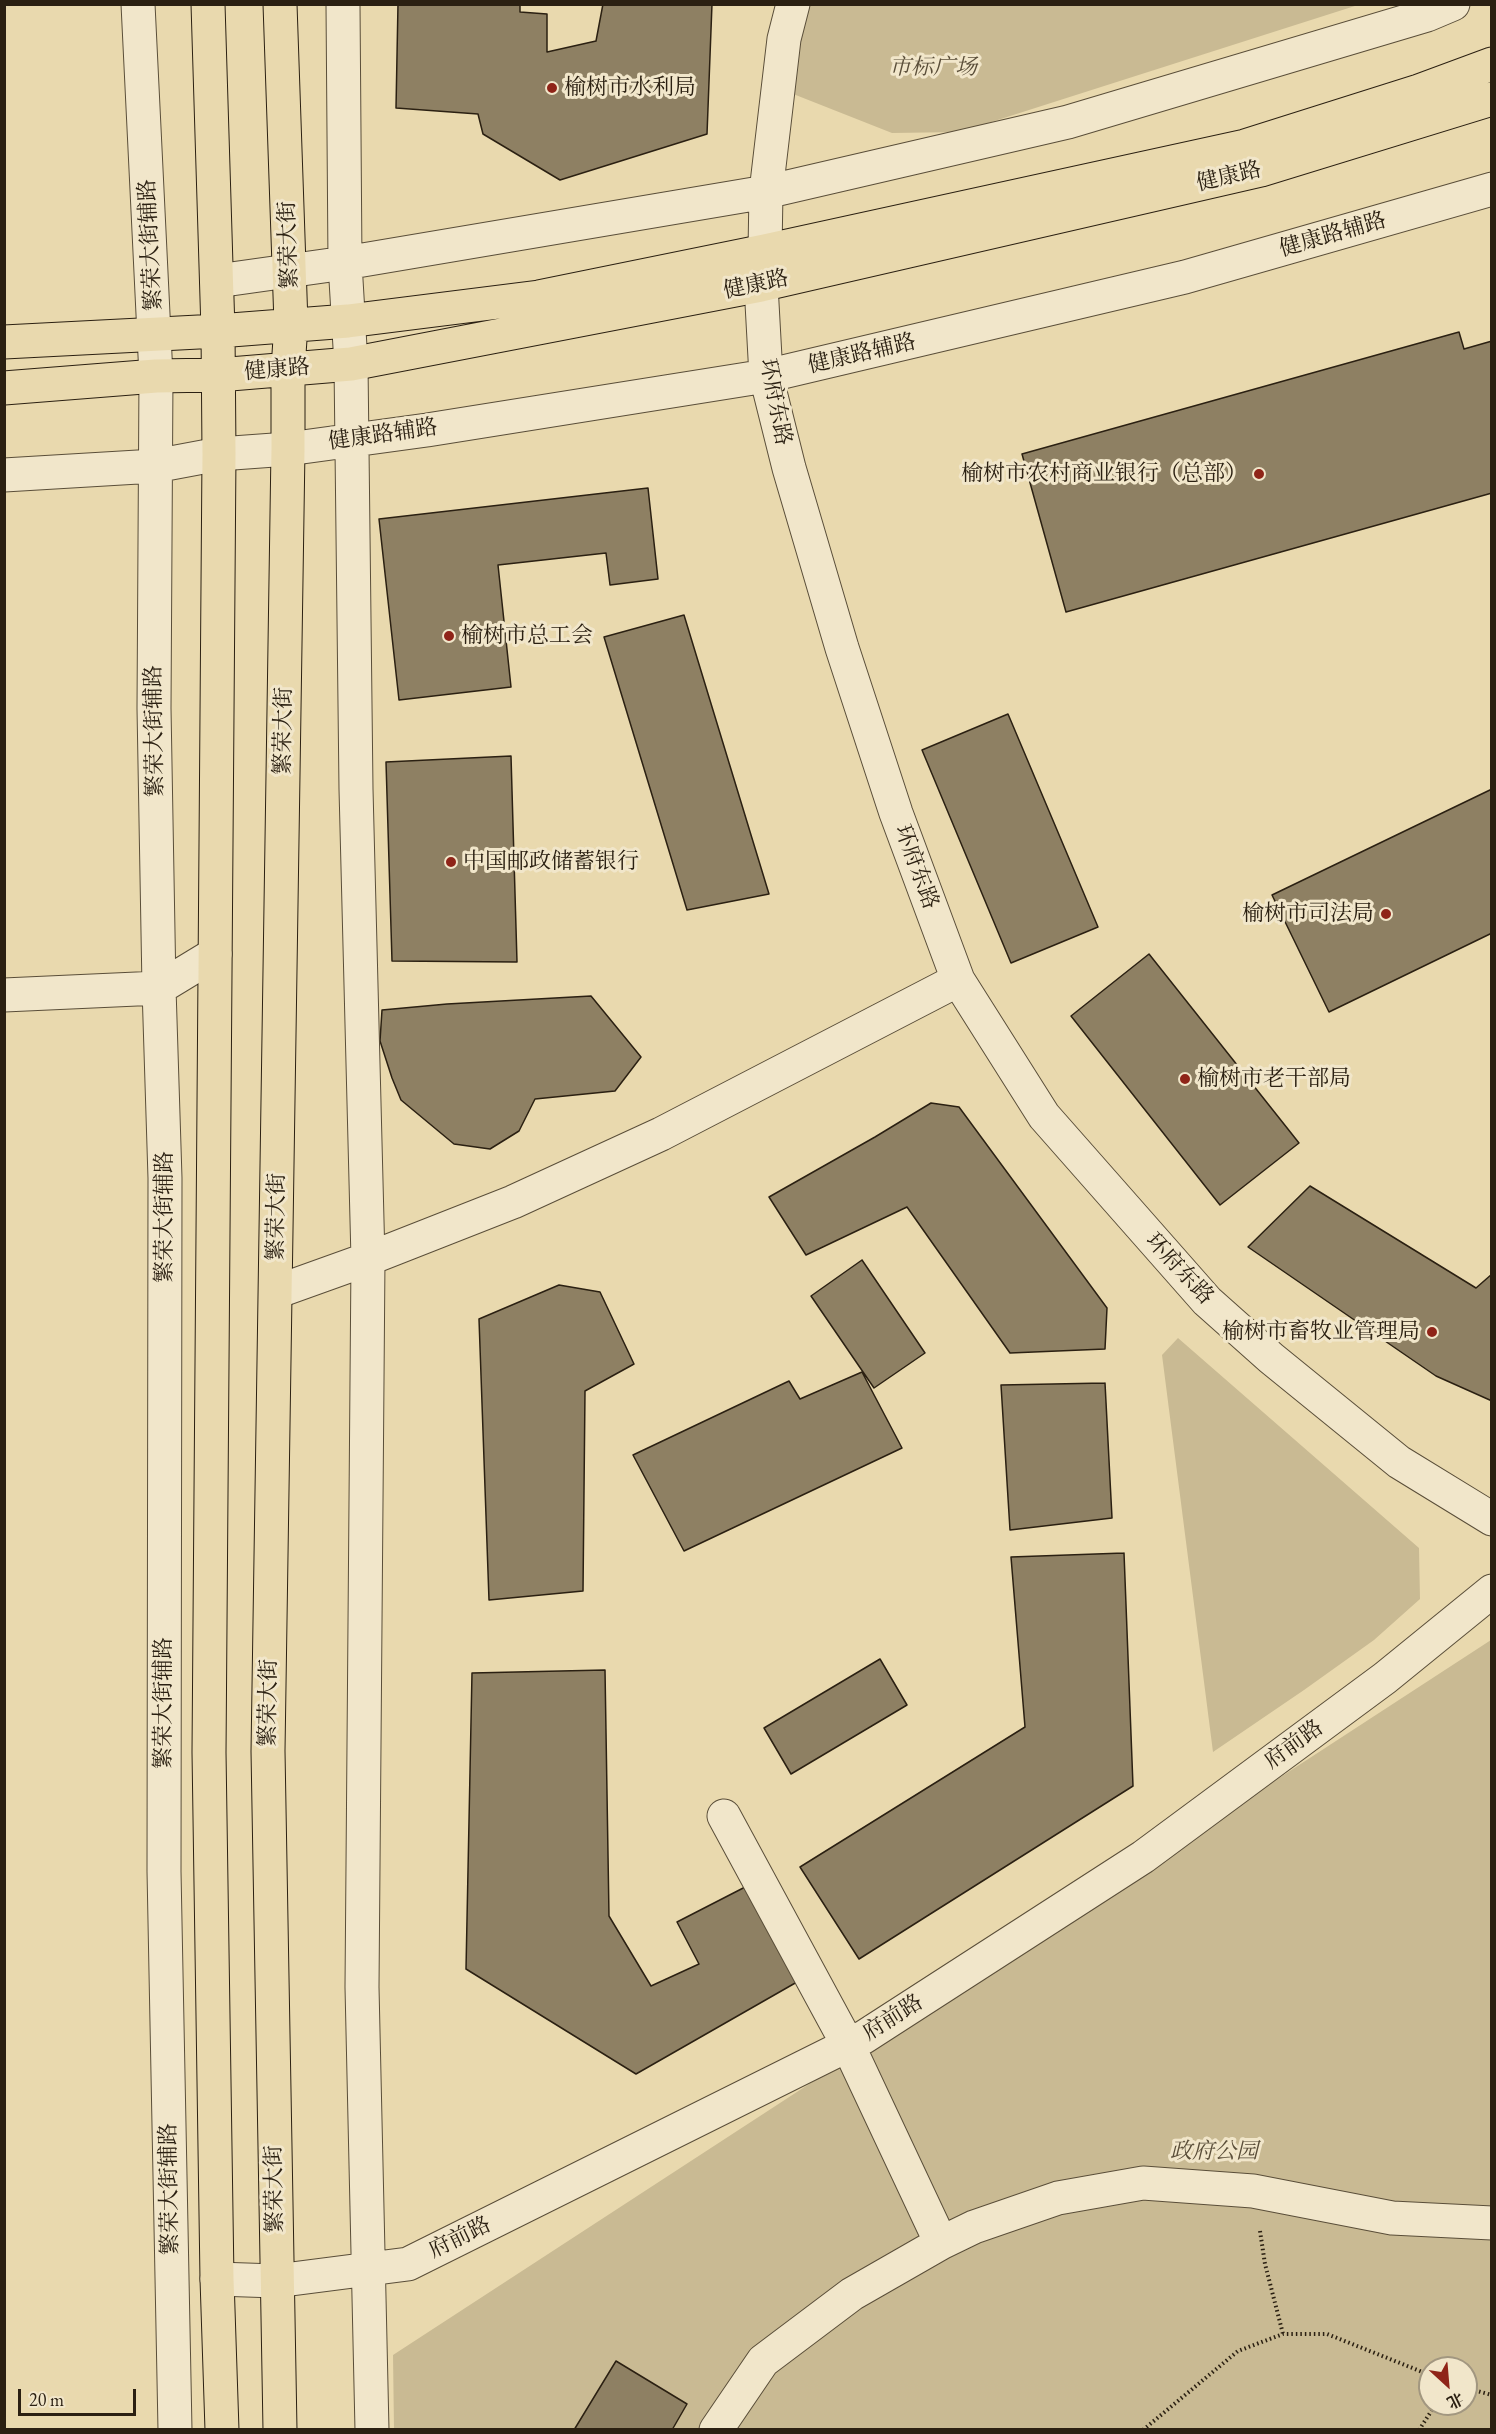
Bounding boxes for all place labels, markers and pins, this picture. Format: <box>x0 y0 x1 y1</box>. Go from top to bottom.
place label: 榆树市水利局 <box>564 75 696 101</box>
marker: 榆树市水利局 <box>545 81 559 95</box>
place label: 榆树市农村商业银行（总部） <box>961 461 1247 487</box>
marker: 榆树市农村商业银行（总部） <box>1252 467 1266 481</box>
place label: 榆树市总工会 <box>461 623 593 649</box>
marker: 榆树市总工会 <box>442 629 456 643</box>
place label: 中国邮政储蓄银行 <box>463 849 639 875</box>
marker: 中国邮政储蓄银行 <box>444 855 458 869</box>
place label: 榆树市司法局 <box>1242 901 1374 927</box>
marker: 榆树市司法局 <box>1379 907 1393 921</box>
place label: 榆树市老干部局 <box>1197 1066 1351 1092</box>
marker: 榆树市老干部局 <box>1178 1072 1192 1086</box>
place label: 榆树市畜牧业管理局 <box>1222 1319 1420 1345</box>
marker: 榆树市畜牧业管理局 <box>1425 1325 1439 1339</box>

